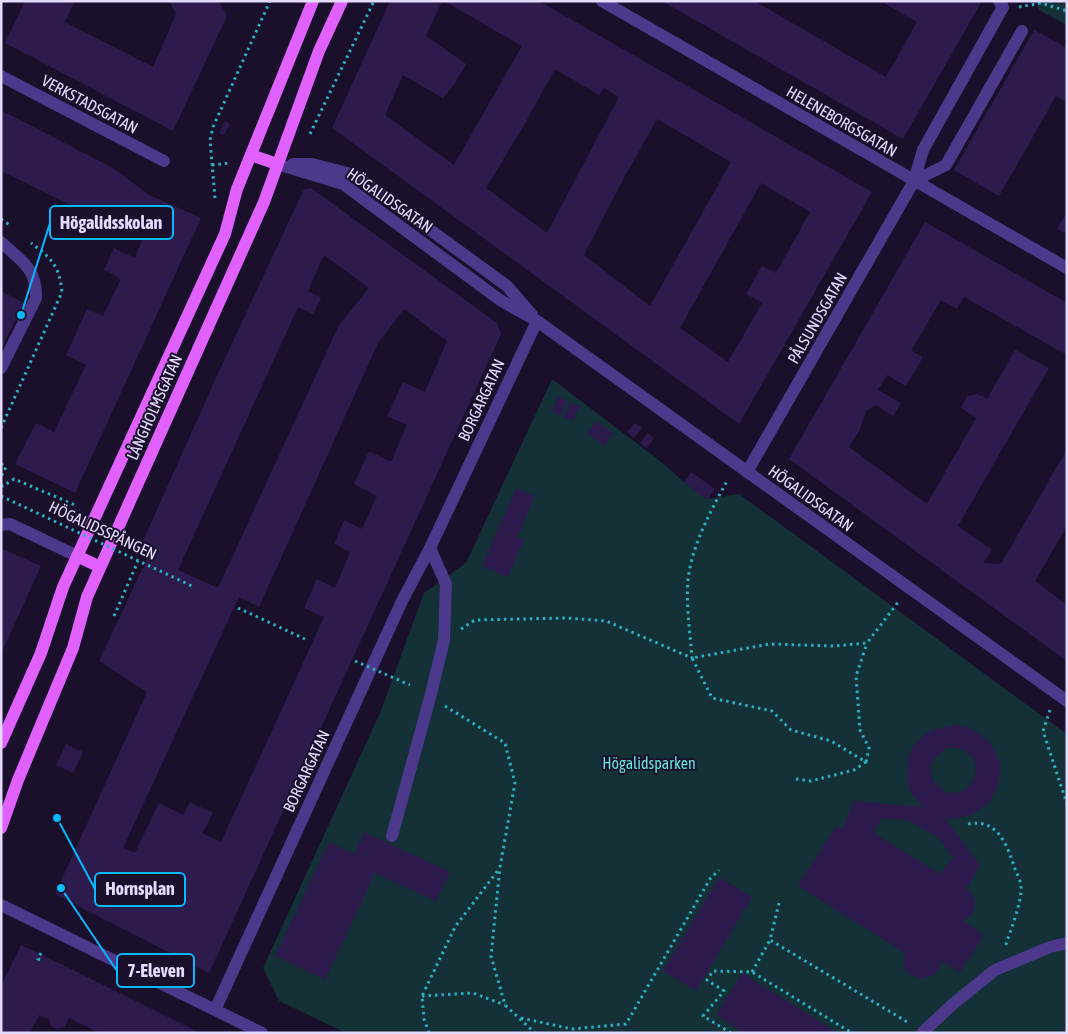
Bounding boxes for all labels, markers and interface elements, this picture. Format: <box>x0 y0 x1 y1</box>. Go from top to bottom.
street label: VERKSTADSGATAN <box>39 71 141 137</box>
street label: HELENEBORGSGATAN <box>784 82 900 160</box>
street label: HÖGALIDSGATAN <box>344 164 436 236</box>
callout: Högalidsskolan <box>50 206 173 239</box>
text: Högalidsskolan <box>60 212 163 233</box>
street label: PÅLSUNDSGATAN <box>783 269 850 367</box>
street label: LÅNGHOLMSGATAN <box>122 351 185 463</box>
street label: BORGARGATAN <box>454 356 508 444</box>
street label: HÖGALIDSGATAN <box>765 461 857 535</box>
street label: HÖGALIDSSPÅNGEN <box>46 496 160 563</box>
street label: BORGARGATAN <box>279 727 333 815</box>
park label: Högalidsparken <box>602 754 696 773</box>
callout: Hornsplan <box>95 873 185 906</box>
text: Hornsplan <box>105 878 175 899</box>
callout: 7-Eleven <box>117 954 194 987</box>
text: 7-Eleven <box>127 960 185 981</box>

